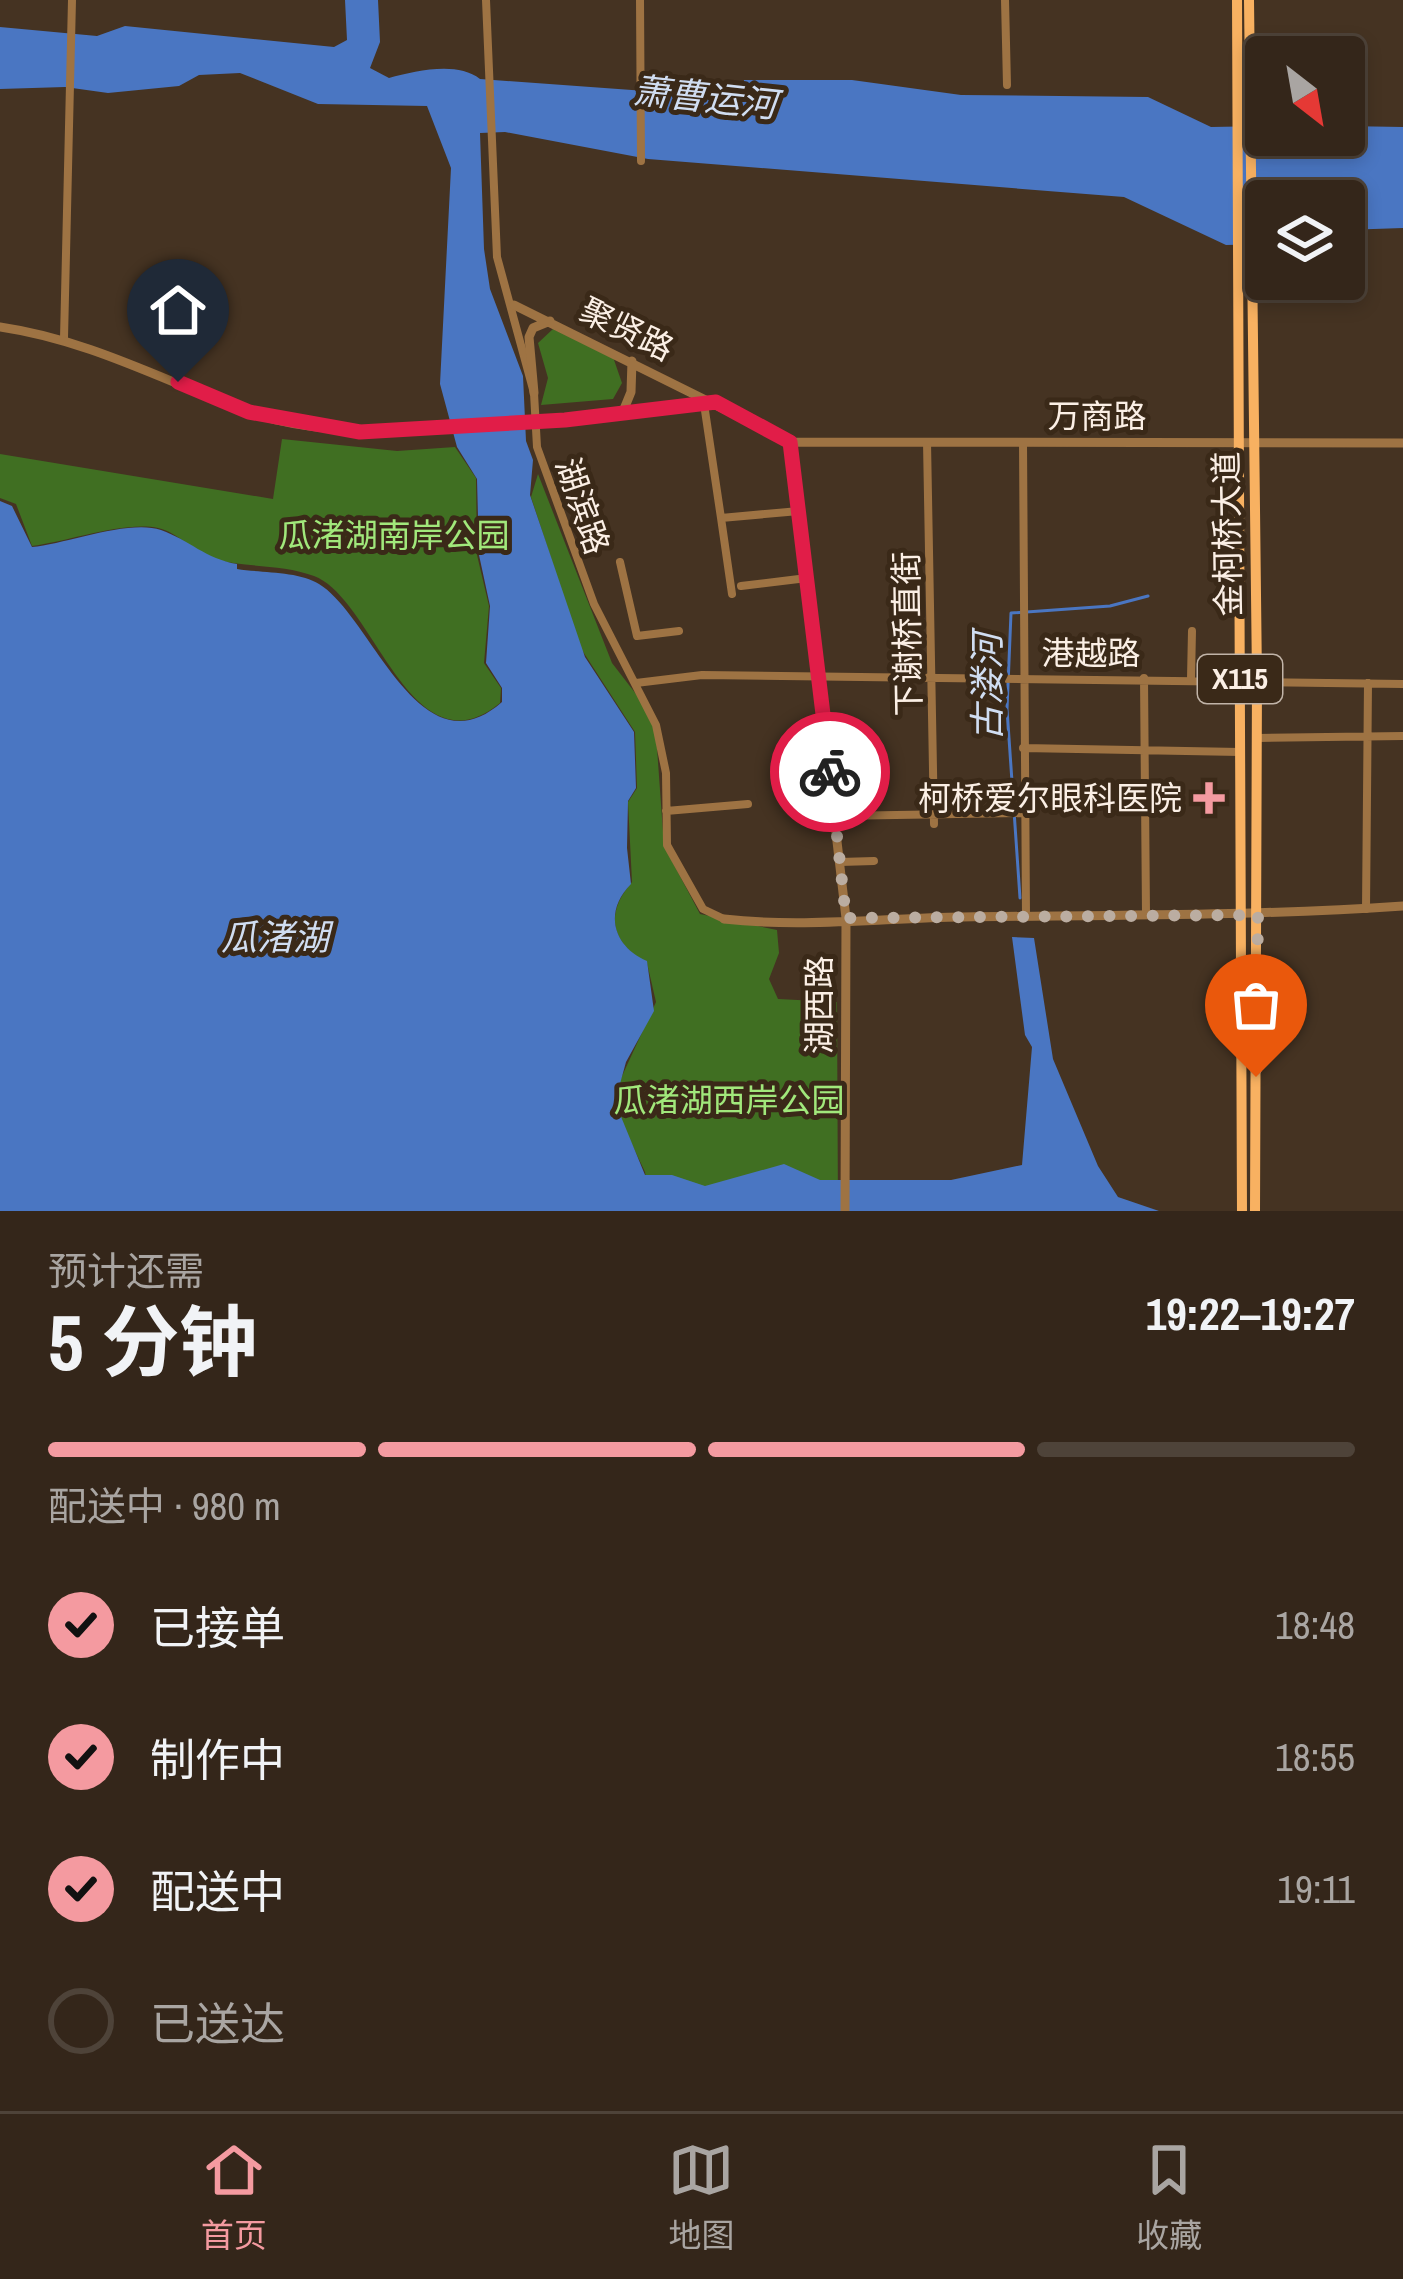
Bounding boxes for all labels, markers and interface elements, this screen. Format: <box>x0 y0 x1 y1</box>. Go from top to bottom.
north arrow <box>1245 36 1365 156</box>
map controls <box>1245 36 1365 300</box>
water label: 萧曹运河 <box>631 66 785 129</box>
button: layers <box>1245 180 1365 300</box>
pin <box>127 259 229 382</box>
icon: home <box>145 277 211 343</box>
street label: 聚贤路 <box>573 288 681 370</box>
street label: 万商路 <box>1048 394 1147 438</box>
street label: 金柯桥大道 <box>1204 451 1250 617</box>
street label: 湖滨路 <box>546 452 620 560</box>
park label: 瓜渚湖南岸公园 <box>279 513 510 557</box>
street label: 下谢桥直街 <box>884 551 930 717</box>
water label: 古溇河 <box>963 627 1011 741</box>
street label: 港越路 <box>1042 631 1141 675</box>
road number: X115 <box>1198 655 1282 703</box>
courier <box>770 712 890 832</box>
icon: bike <box>797 739 863 805</box>
place label: 柯桥爱尔眼科医院 <box>918 776 1182 820</box>
marker: 柯桥爱尔眼科医院 <box>1193 782 1225 814</box>
water label: 瓜渚湖 <box>221 913 334 961</box>
pin <box>1205 954 1307 1077</box>
street label: 湖西路 <box>797 956 841 1055</box>
icon: bag <box>1223 972 1289 1038</box>
park label: 瓜渚湖西岸公园 <box>614 1078 845 1122</box>
text: 预计还需 <box>48 1245 204 1297</box>
text: 19:22–19:27 <box>1146 1283 1355 1344</box>
text: 5 分钟 <box>48 1289 257 1394</box>
text: 配送中 · 980 m <box>48 1480 281 1532</box>
icon: check <box>48 1592 114 1658</box>
text: 已接单 <box>150 1597 285 1658</box>
text: 18:48 <box>1275 1599 1355 1651</box>
icon: check <box>48 1724 114 1790</box>
text: 制作中 <box>150 1729 285 1790</box>
text: 18:55 <box>1275 1731 1355 1783</box>
icon: check <box>48 1856 114 1922</box>
text: 配送中 <box>150 1861 285 1922</box>
text: 19:11 <box>1277 1863 1355 1915</box>
text: 已送达 <box>150 1993 285 2054</box>
tab: 首页 <box>201 2137 267 2257</box>
tab: 地图 <box>668 2137 734 2257</box>
tab: 收藏 <box>1136 2137 1202 2257</box>

